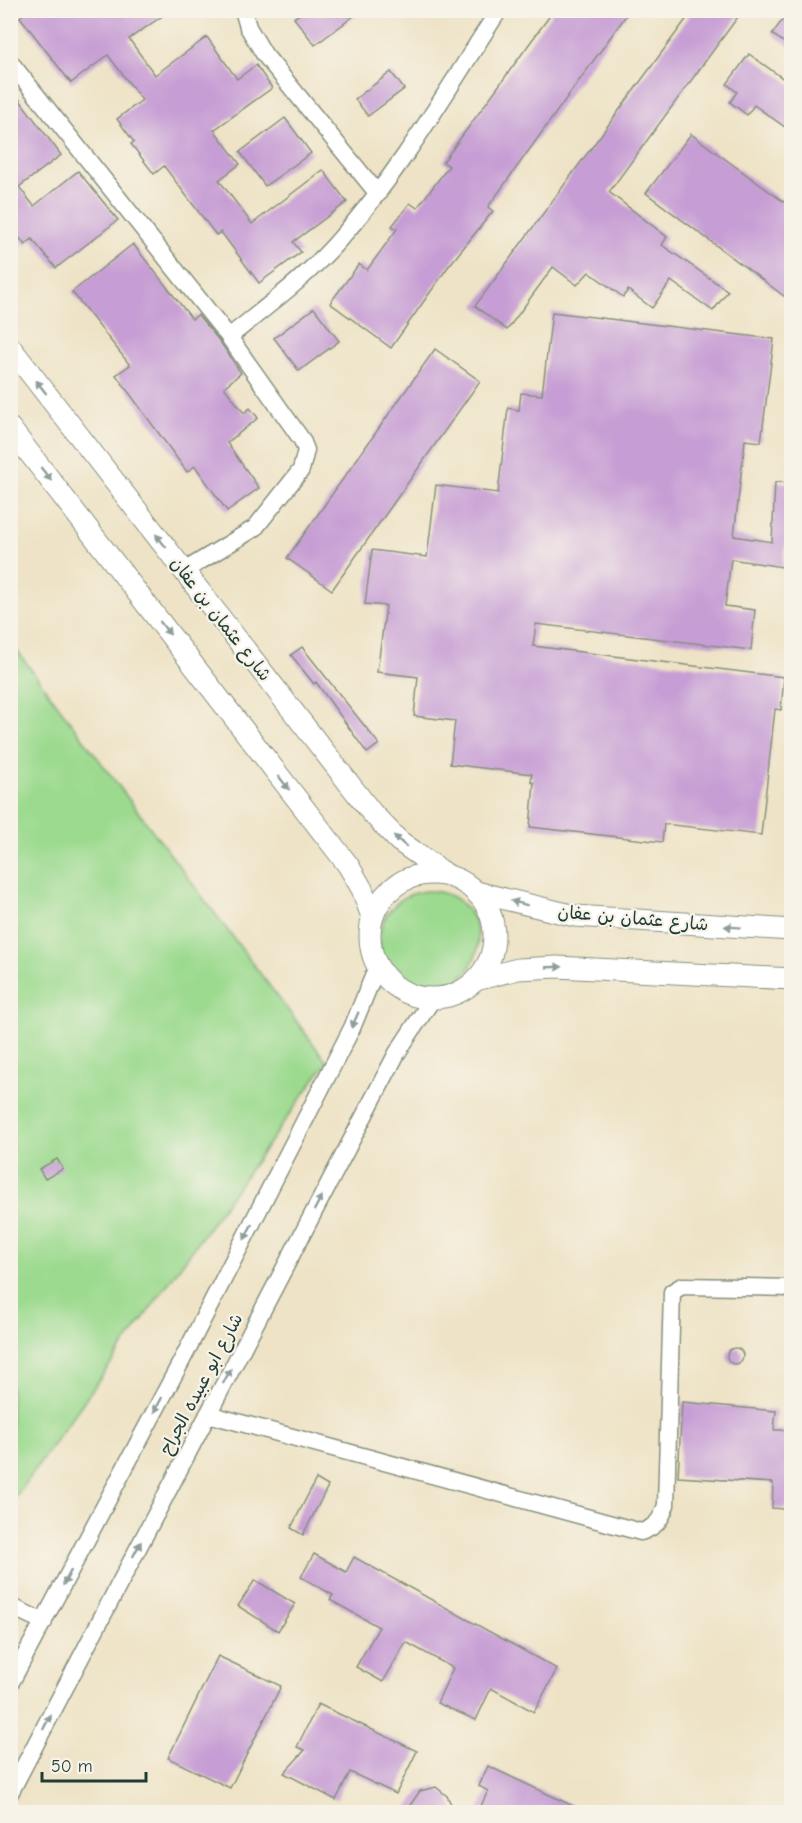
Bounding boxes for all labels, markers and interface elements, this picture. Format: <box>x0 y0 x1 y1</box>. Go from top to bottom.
one-way arrow <box>35 379 48 395</box>
one-way arrow <box>40 466 53 482</box>
one-way arrow <box>154 533 167 549</box>
street label: شارع عثمان بن عفان <box>165 553 275 686</box>
one-way arrow <box>159 620 171 636</box>
one-way arrow <box>278 775 290 791</box>
one-way arrow <box>393 835 408 848</box>
one-way arrow <box>510 898 528 908</box>
street label: شارع عثمان بن عفان <box>557 901 709 937</box>
one-way arrow <box>724 922 743 931</box>
one-way arrow <box>544 962 563 972</box>
one-way arrow <box>350 1012 359 1029</box>
one-way arrow <box>313 1195 323 1212</box>
one-way arrow <box>243 1223 252 1240</box>
street label: شارع ابو عبيده الجراح <box>155 1310 248 1459</box>
one-way arrow <box>222 1367 232 1385</box>
one-way arrow <box>153 1397 163 1414</box>
one-way arrow <box>132 1540 142 1557</box>
one-way arrow <box>62 1569 72 1586</box>
one-way arrow <box>42 1713 52 1730</box>
scale bar <box>42 1745 146 1783</box>
text: 50 m <box>51 1756 93 1777</box>

